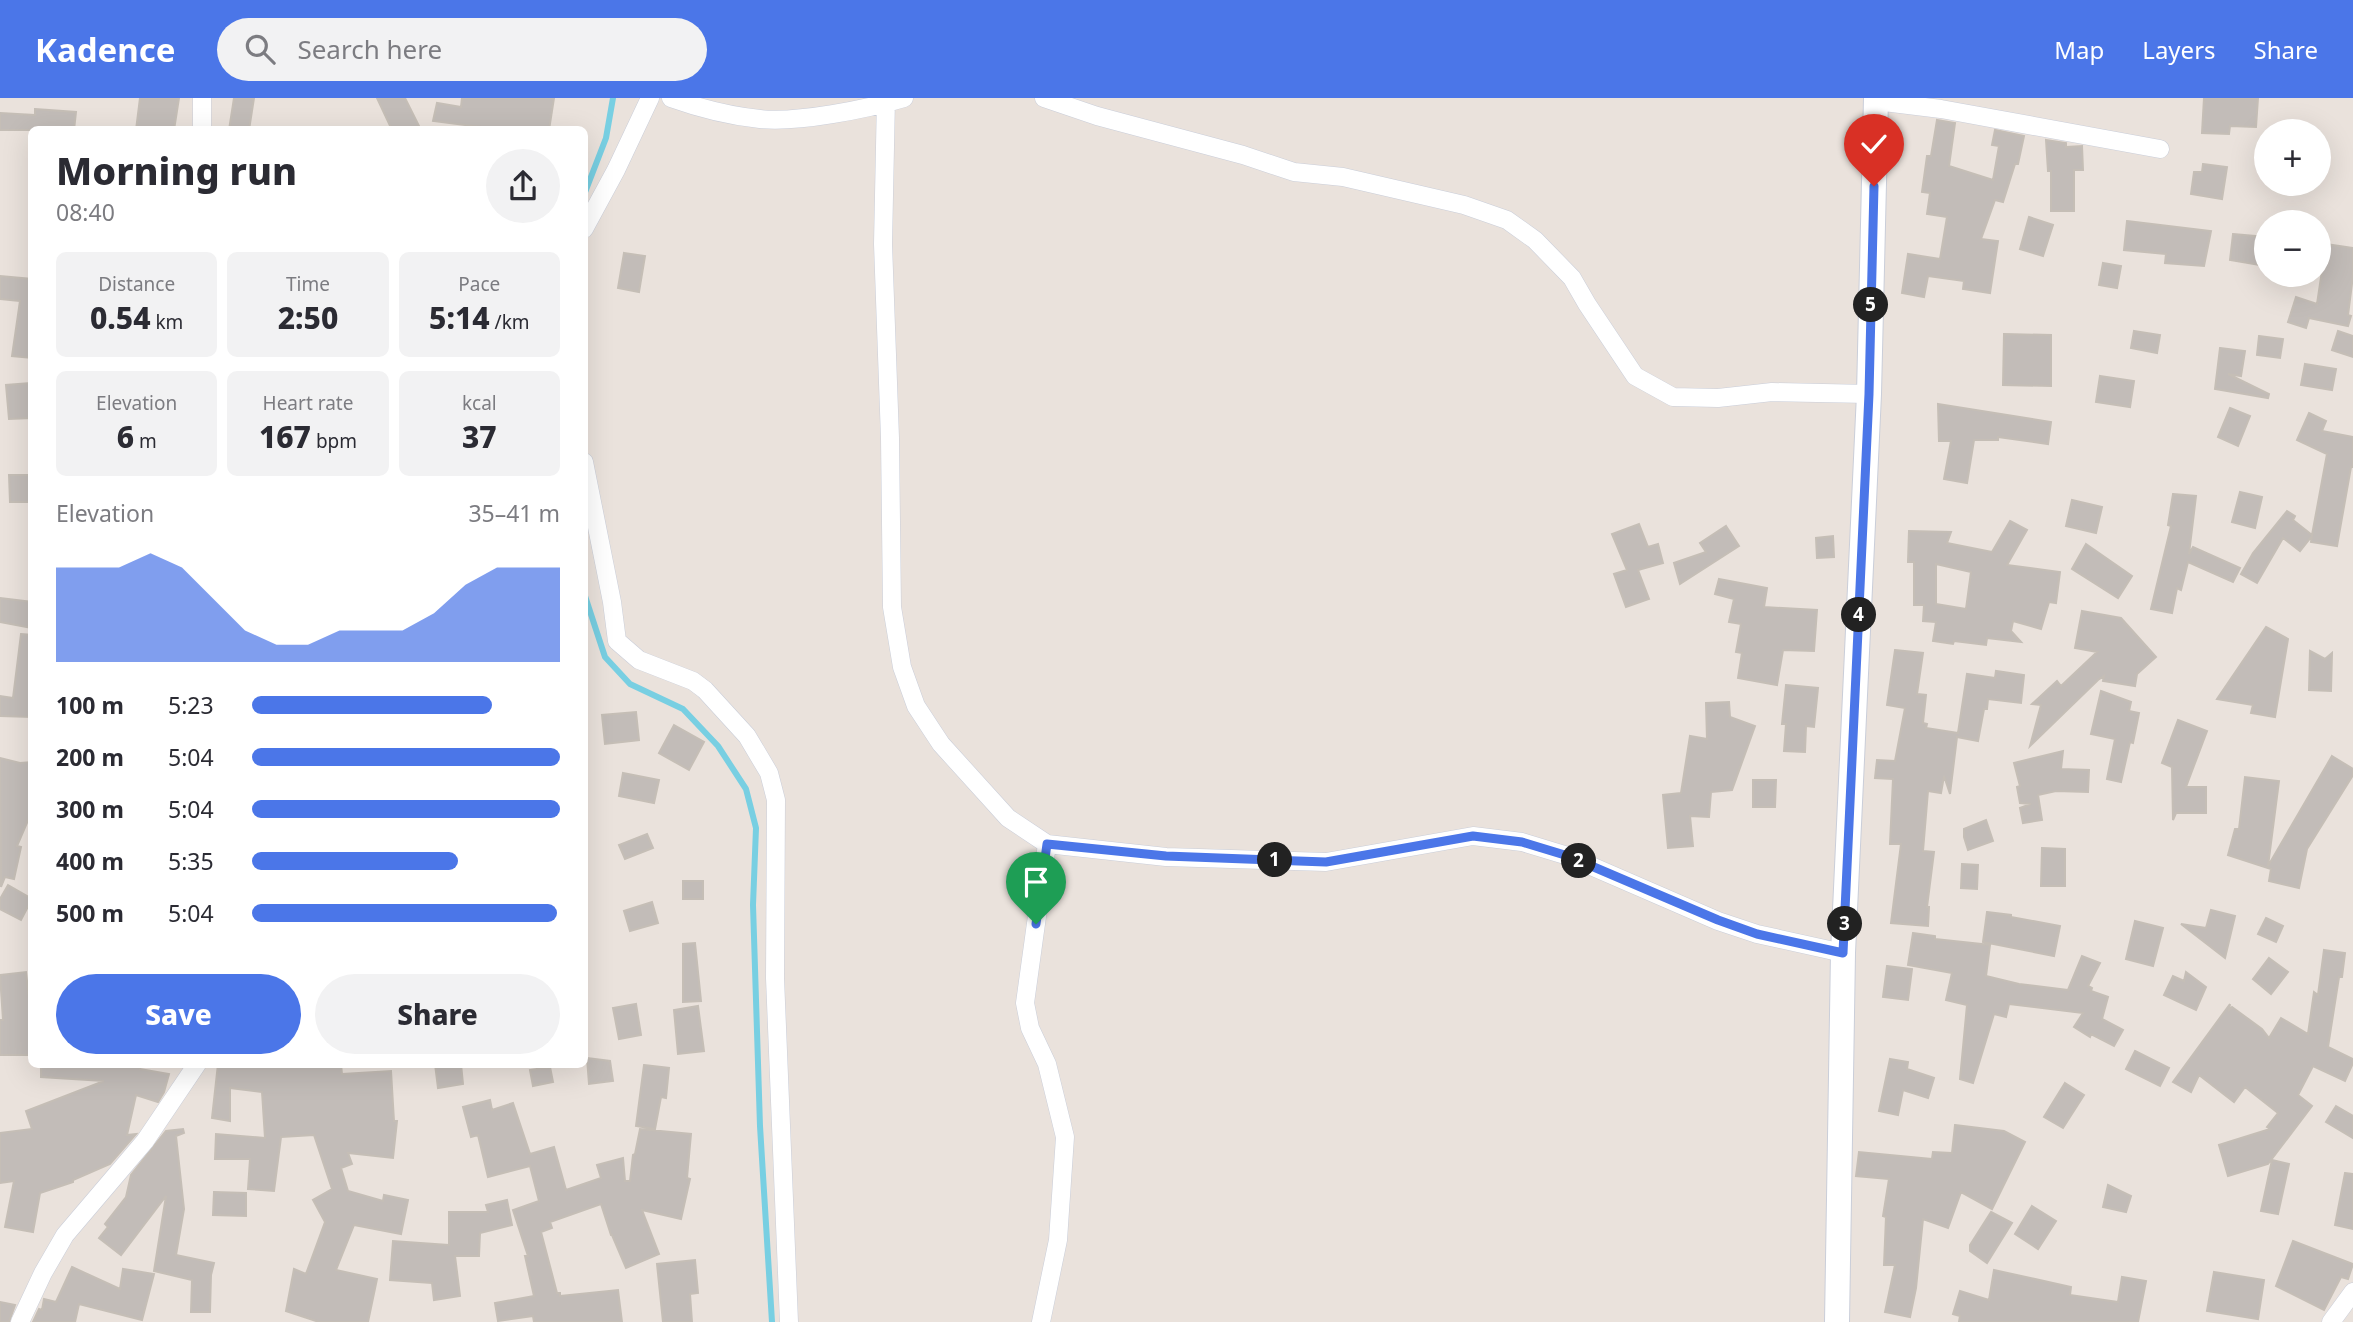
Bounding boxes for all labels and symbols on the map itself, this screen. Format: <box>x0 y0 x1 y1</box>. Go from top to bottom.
pin <box>1844 114 1904 186</box>
pin: 5 <box>1854 288 1888 322</box>
pin: 4 <box>1842 598 1876 632</box>
pin: 1 <box>1258 842 1292 878</box>
pin: 2 <box>1562 844 1596 878</box>
pin <box>1006 852 1066 924</box>
pin: 3 <box>1828 906 1862 942</box>

